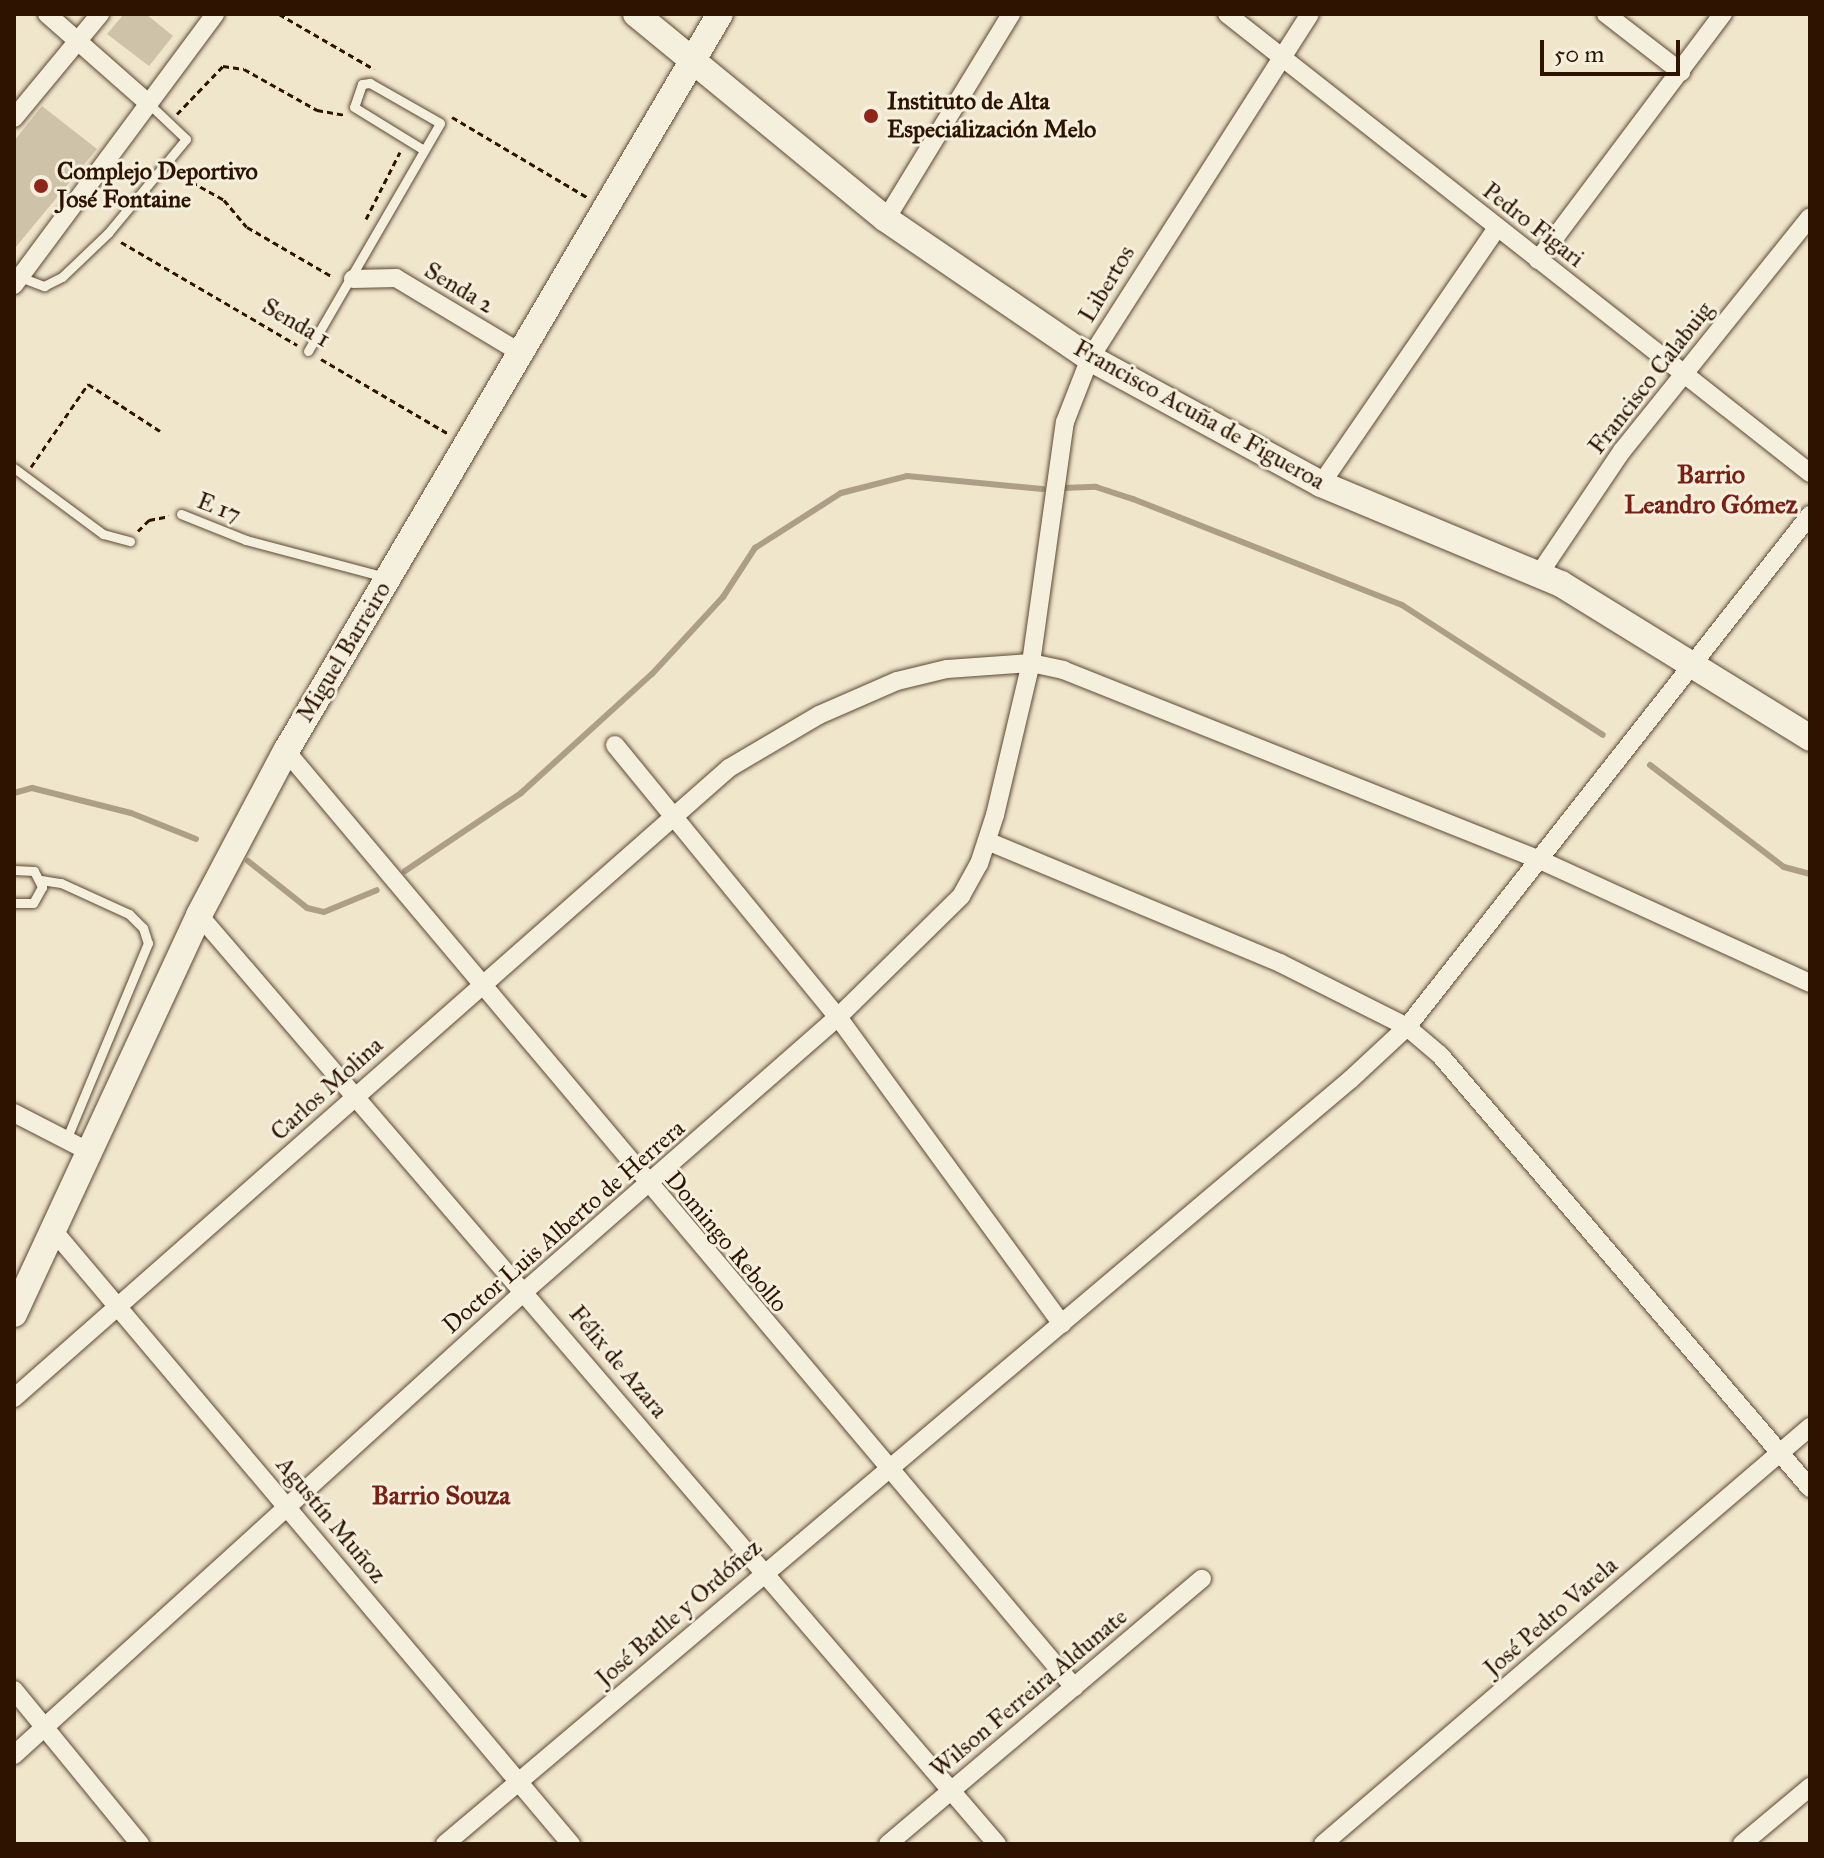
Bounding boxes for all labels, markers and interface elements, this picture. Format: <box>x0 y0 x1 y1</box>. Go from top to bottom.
scale bar <box>1544 24 1684 74</box>
text: 50 m <box>1554 39 1604 69</box>
place label: Instituto de Alta Especialización Melo <box>887 88 1096 144</box>
marker: Instituto de Alta Especialización Melo <box>862 107 880 125</box>
place label: Complejo Deportivo José Fontaine <box>57 158 258 214</box>
street label: Pedro Figari <box>1477 176 1589 274</box>
marker: Complejo Deportivo José Fontaine <box>32 177 50 195</box>
street label: Libertos <box>1073 240 1141 328</box>
street label: Senda 2 <box>419 256 499 320</box>
street label: Senda 1 <box>257 292 335 354</box>
street label: Francisco Calabuig <box>1583 296 1719 460</box>
street label: Francisco Acuña de Figueroa <box>1068 334 1330 496</box>
district label: Barrio Leandro Gómez <box>1624 459 1798 520</box>
street label: E 17 <box>193 487 245 529</box>
street label: Miguel Barreiro <box>291 577 397 727</box>
street label: Carlos Molina <box>265 1031 389 1147</box>
street label: Doctor Luis Alberto de Herrera <box>437 1114 691 1340</box>
street label: Domingo Rebollo <box>659 1166 793 1318</box>
street label: Félix de Azara <box>563 1300 673 1424</box>
street label: Agustín Muñoz <box>270 1451 392 1589</box>
district label: Barrio Souza <box>372 1480 510 1512</box>
street label: José Batlle y Ordóñez <box>590 1533 768 1693</box>
street label: José Pedro Varela <box>1478 1551 1624 1683</box>
street label: Wilson Ferreira Aldunate <box>925 1602 1133 1784</box>

